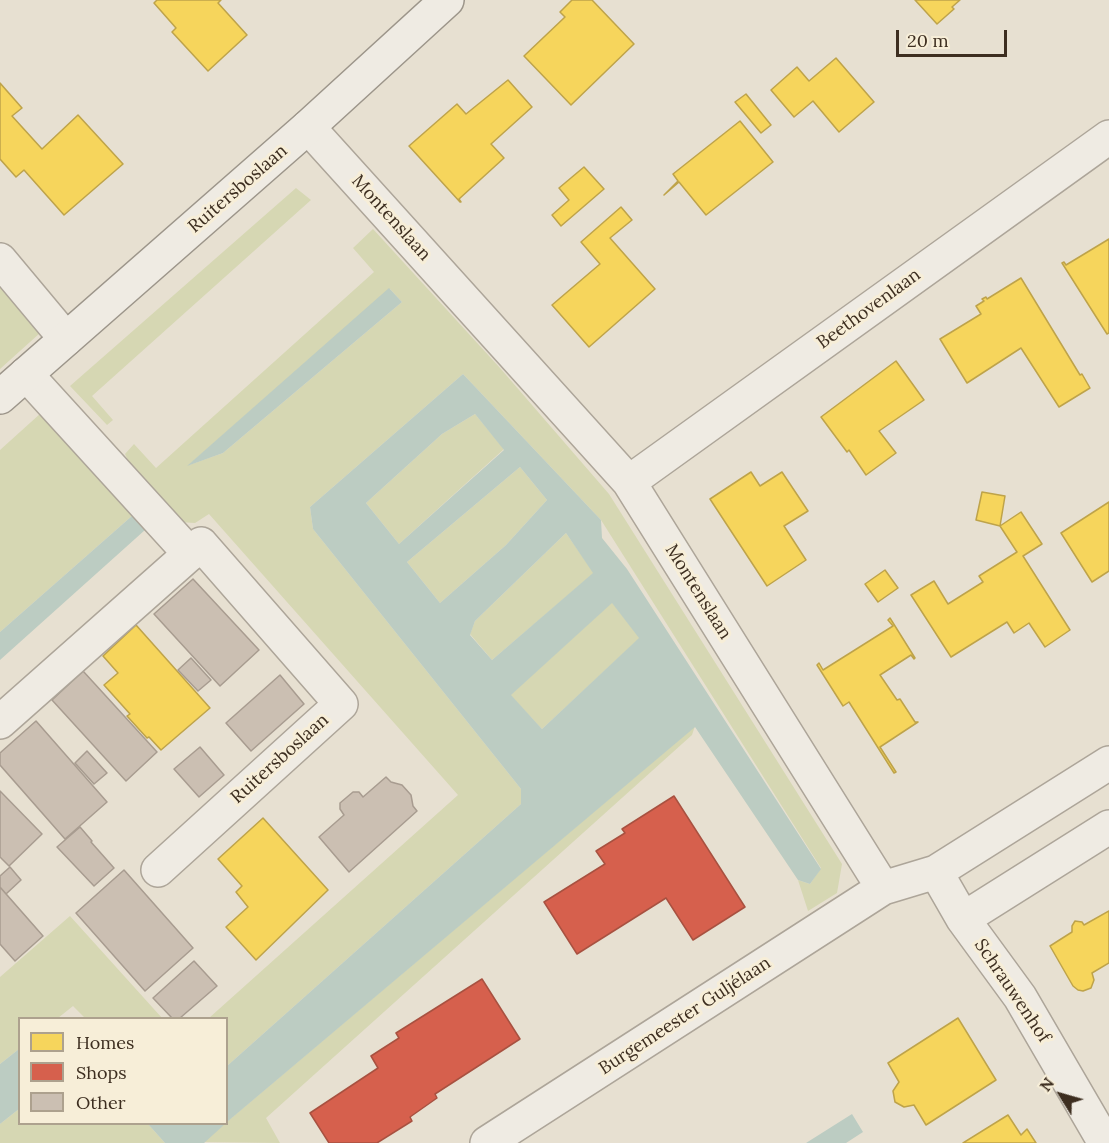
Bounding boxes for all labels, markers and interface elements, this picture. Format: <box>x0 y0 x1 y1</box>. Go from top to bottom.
scale bar <box>899 18 1010 56</box>
text: 20 m <box>907 29 949 52</box>
street label: Ruitersboslaan <box>184 140 292 238</box>
street label: Montenslaan <box>347 171 435 265</box>
street label: Beethovenlaan <box>813 264 925 354</box>
street label: Montenslaan <box>660 540 736 644</box>
street label: Ruitersboslaan <box>227 709 333 809</box>
street label: Schrauwenhof <box>969 935 1055 1047</box>
street label: Burgemeester Guljélaan <box>595 952 775 1080</box>
legend <box>18 1017 228 1125</box>
text: Homes <box>76 1031 134 1054</box>
text: Shops <box>76 1061 127 1084</box>
north arrow <box>1031 1065 1091 1125</box>
text: N <box>1035 1073 1058 1095</box>
text: Other <box>76 1091 126 1114</box>

